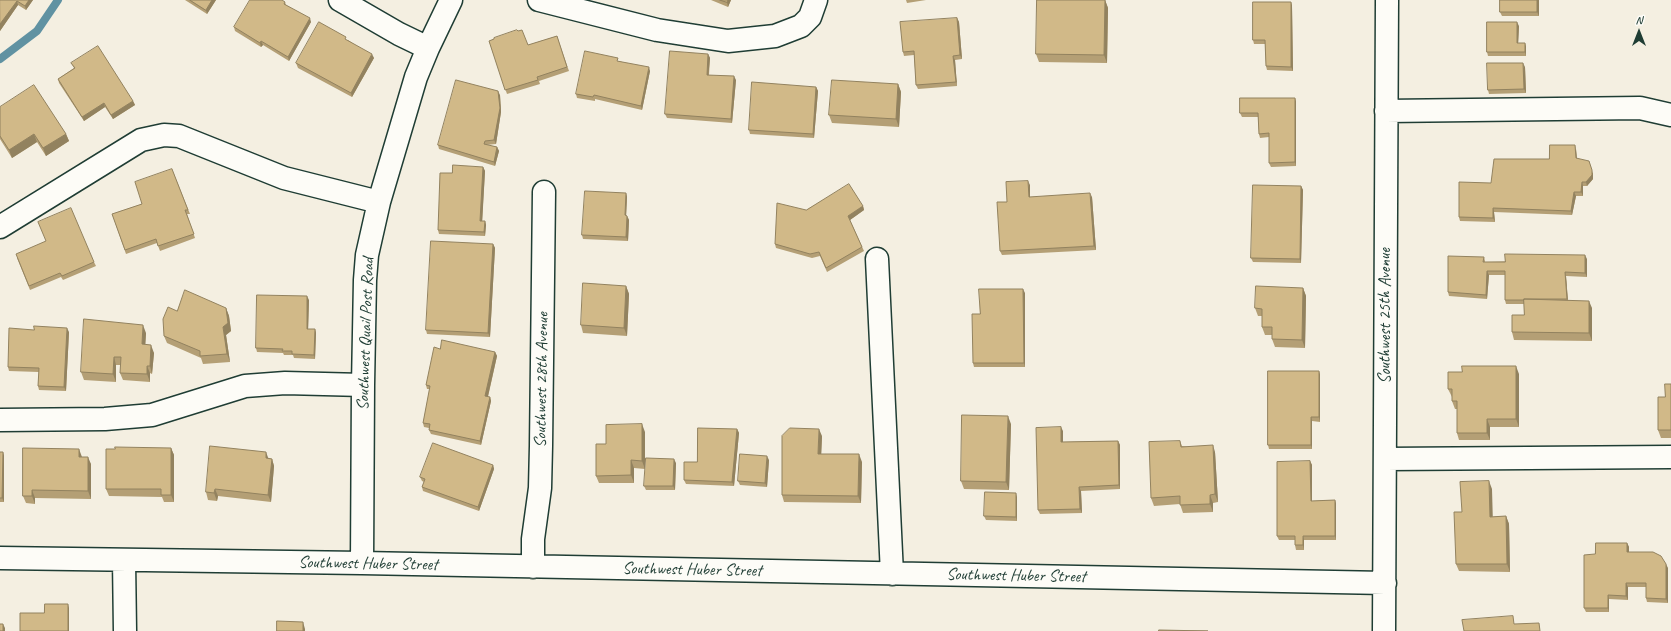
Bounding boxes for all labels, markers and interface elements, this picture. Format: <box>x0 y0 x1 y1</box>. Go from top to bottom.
north arrow <box>1619 12 1659 52</box>
text: N <box>1636 13 1642 27</box>
street label: Southwest 25th Avenue <box>1376 248 1396 384</box>
street label: Southwest Quail Post Road <box>353 257 379 411</box>
street label: Southwest 28th Avenue <box>531 312 553 448</box>
street label: Southwest Huber Street <box>298 553 438 575</box>
street label: Southwest Huber Street <box>622 559 762 581</box>
street label: Southwest Huber Street <box>946 565 1086 587</box>

